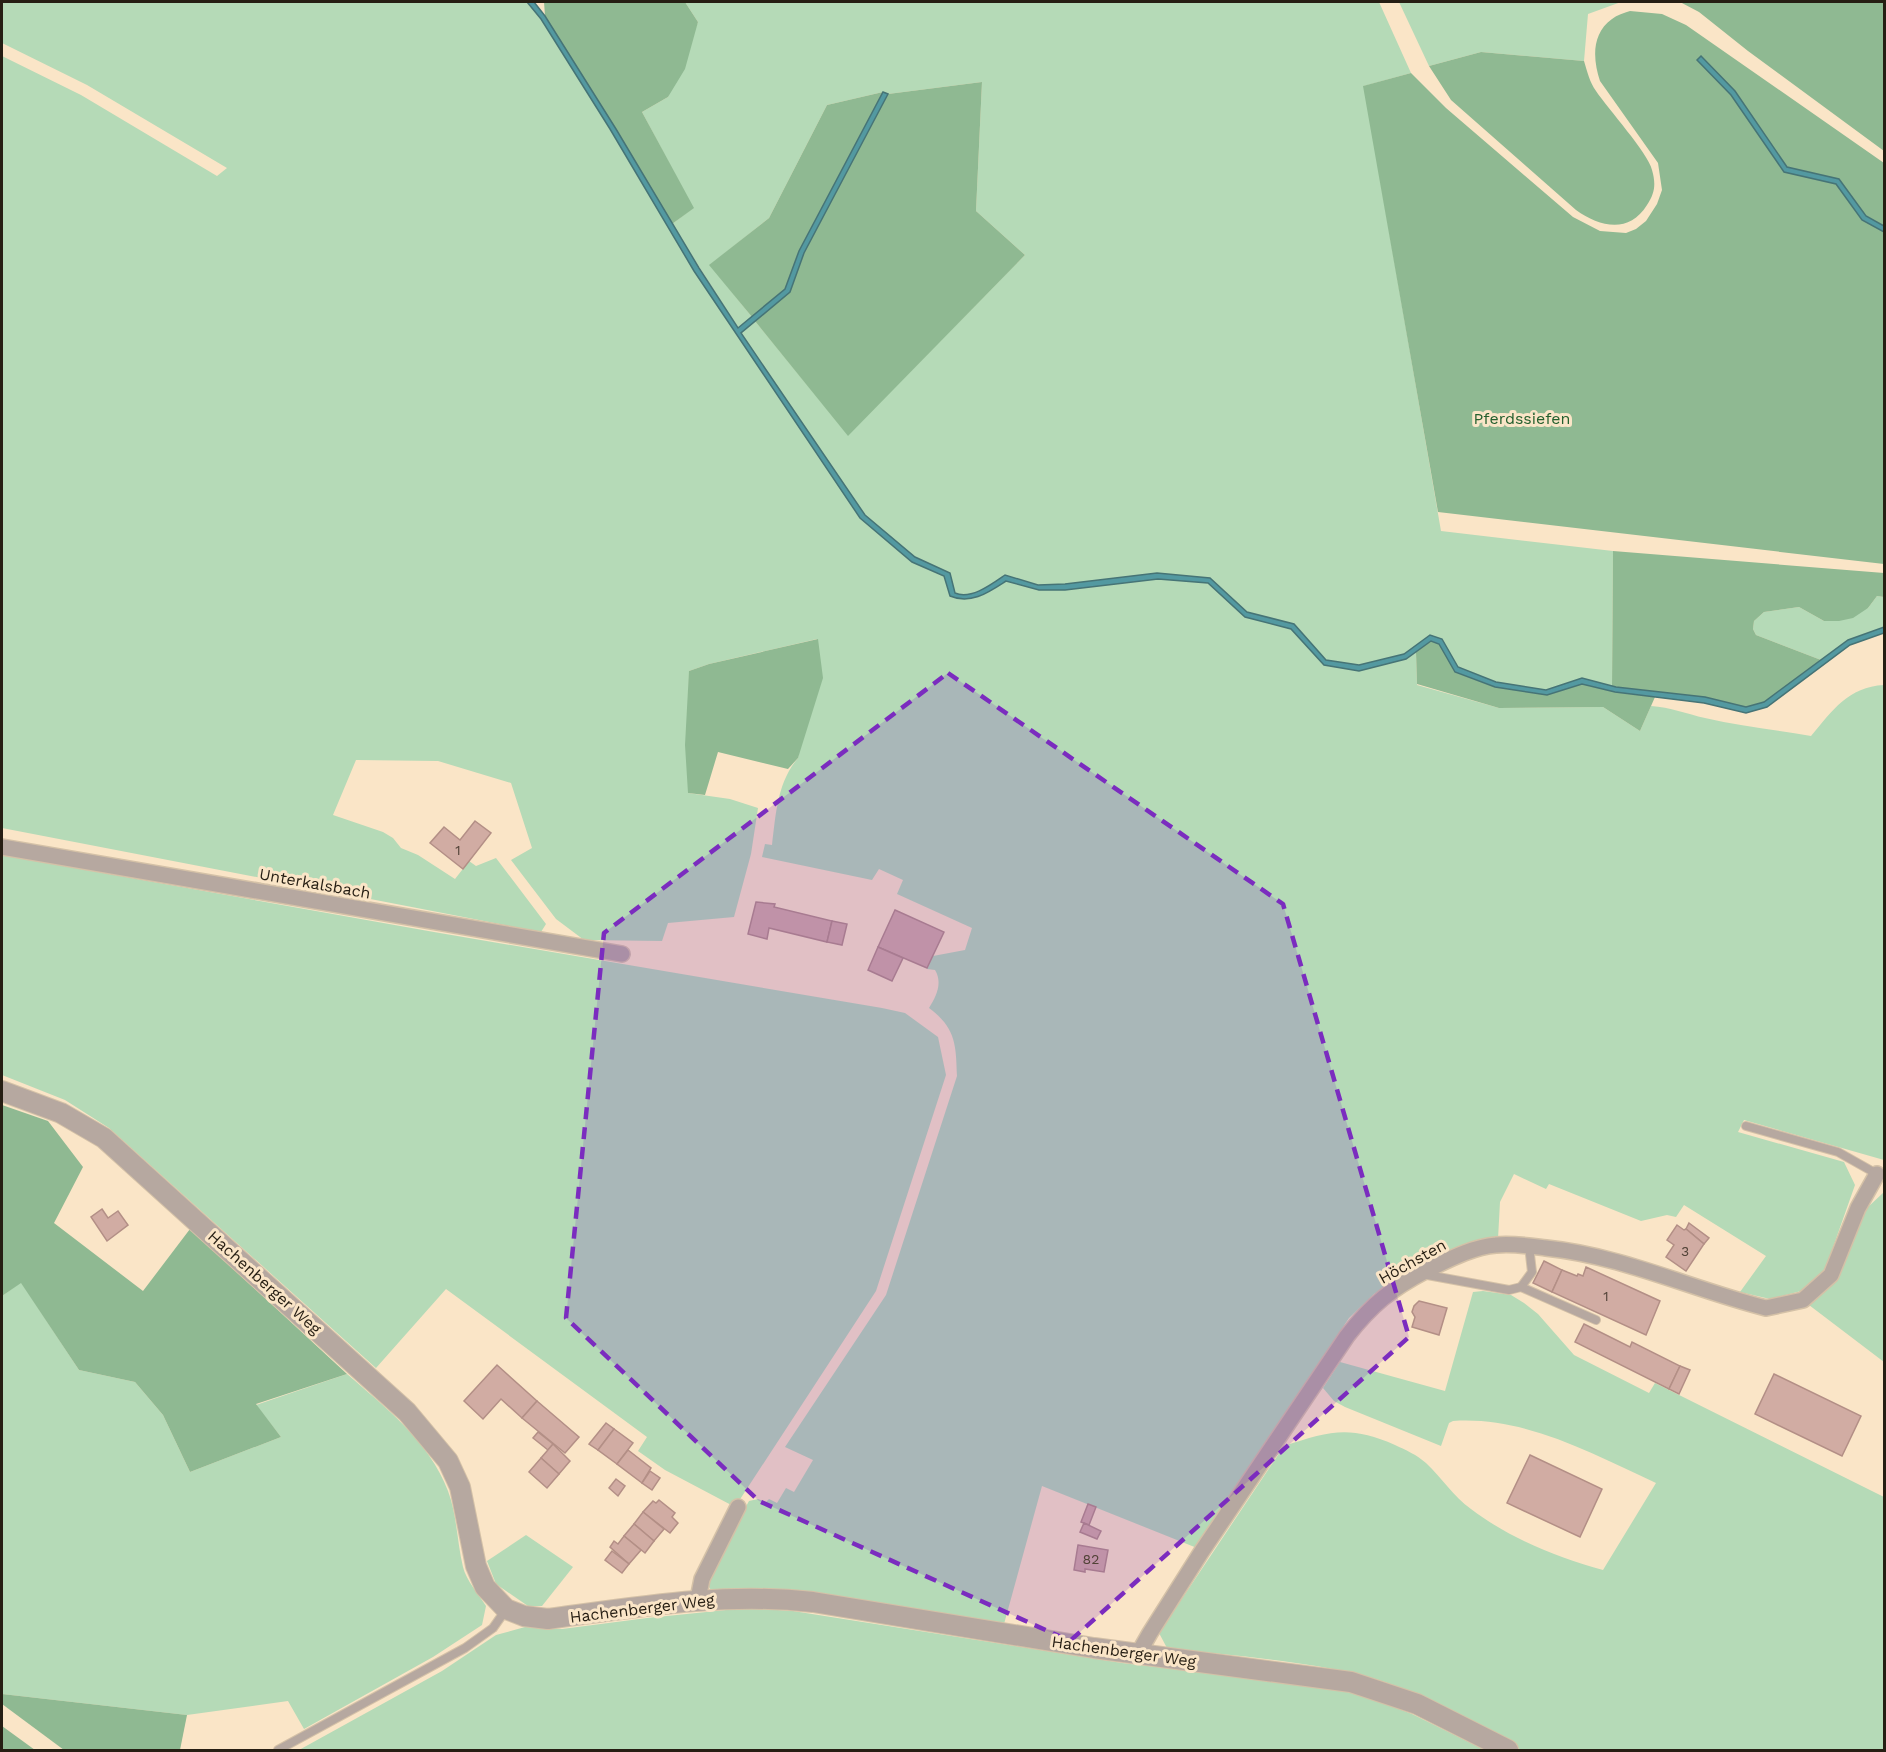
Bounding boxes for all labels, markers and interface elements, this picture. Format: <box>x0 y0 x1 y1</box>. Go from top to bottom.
park label: Pferdssiefen <box>1474 409 1570 428</box>
house number: 1 <box>455 842 461 858</box>
street label: Unterkalsbach <box>258 864 372 903</box>
street label: Hachenberger Weg <box>204 1227 326 1338</box>
street label: Höchsten <box>1375 1235 1449 1288</box>
house number: 3 <box>1681 1243 1689 1259</box>
house number: 1 <box>1603 1288 1609 1304</box>
house number: 82 <box>1083 1551 1099 1567</box>
street label: Hachenberger Weg <box>569 1590 716 1627</box>
street label: Hachenberger Weg <box>1050 1632 1198 1671</box>

